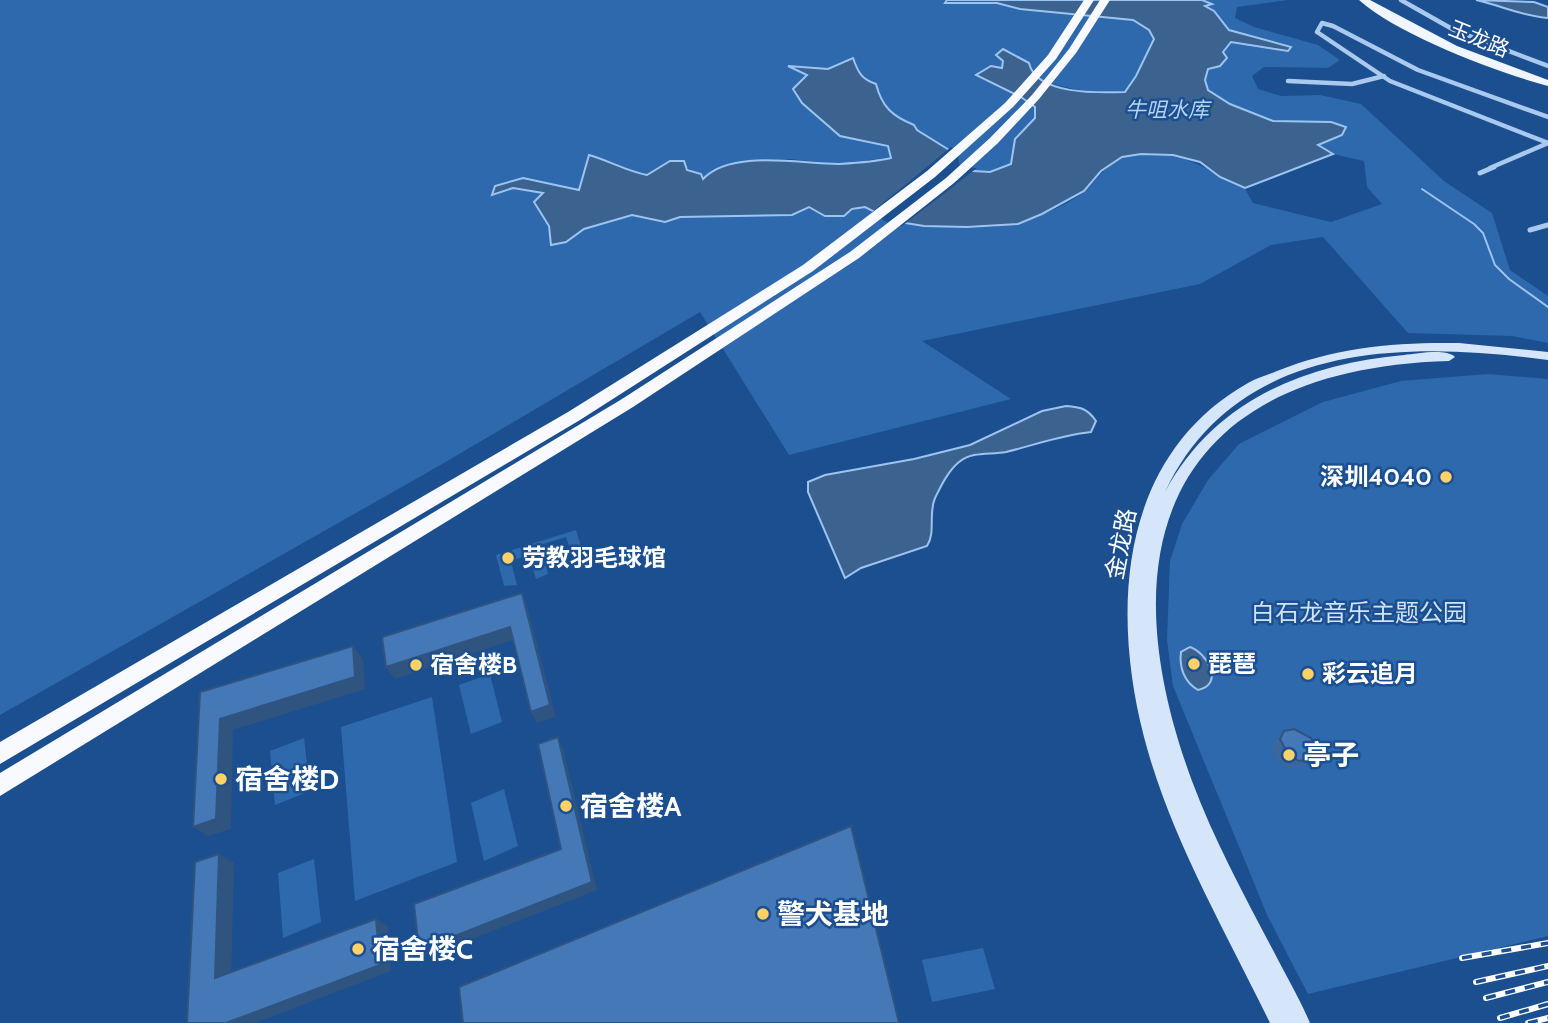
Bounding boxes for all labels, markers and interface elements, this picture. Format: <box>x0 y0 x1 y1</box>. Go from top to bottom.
street label: 玉龙路 <box>1445 15 1513 62</box>
water label: 牛咀水库 <box>1125 97 1212 122</box>
place label: 深圳4040 <box>1320 462 1432 491</box>
marker: 深圳4040 <box>1438 469 1454 485</box>
street label: 金龙路 <box>1099 506 1142 582</box>
place label: 劳教羽毛球馆 <box>522 543 666 572</box>
marker: 劳教羽毛球馆 <box>500 550 516 566</box>
park label: 白石龙音乐主题公园 <box>1251 598 1467 627</box>
place label: 琵琶 <box>1208 649 1256 678</box>
place label: 宿舍楼B <box>430 650 517 679</box>
marker: 琵琶 <box>1186 656 1202 672</box>
marker: 宿舍楼B <box>408 657 424 673</box>
place label: 彩云追月 <box>1322 659 1418 688</box>
marker: 彩云追月 <box>1300 666 1316 682</box>
place label: 亭子 <box>1303 738 1359 772</box>
marker: 亭子 <box>1281 747 1297 763</box>
place label: 宿舍楼D <box>235 762 339 796</box>
marker: 宿舍楼D <box>213 771 229 787</box>
place label: 宿舍楼A <box>580 789 682 823</box>
marker: 宿舍楼A <box>558 798 574 814</box>
place label: 警犬基地 <box>777 897 889 931</box>
marker: 警犬基地 <box>755 906 771 922</box>
place label: 宿舍楼C <box>372 932 473 966</box>
marker: 宿舍楼C <box>350 941 366 957</box>

